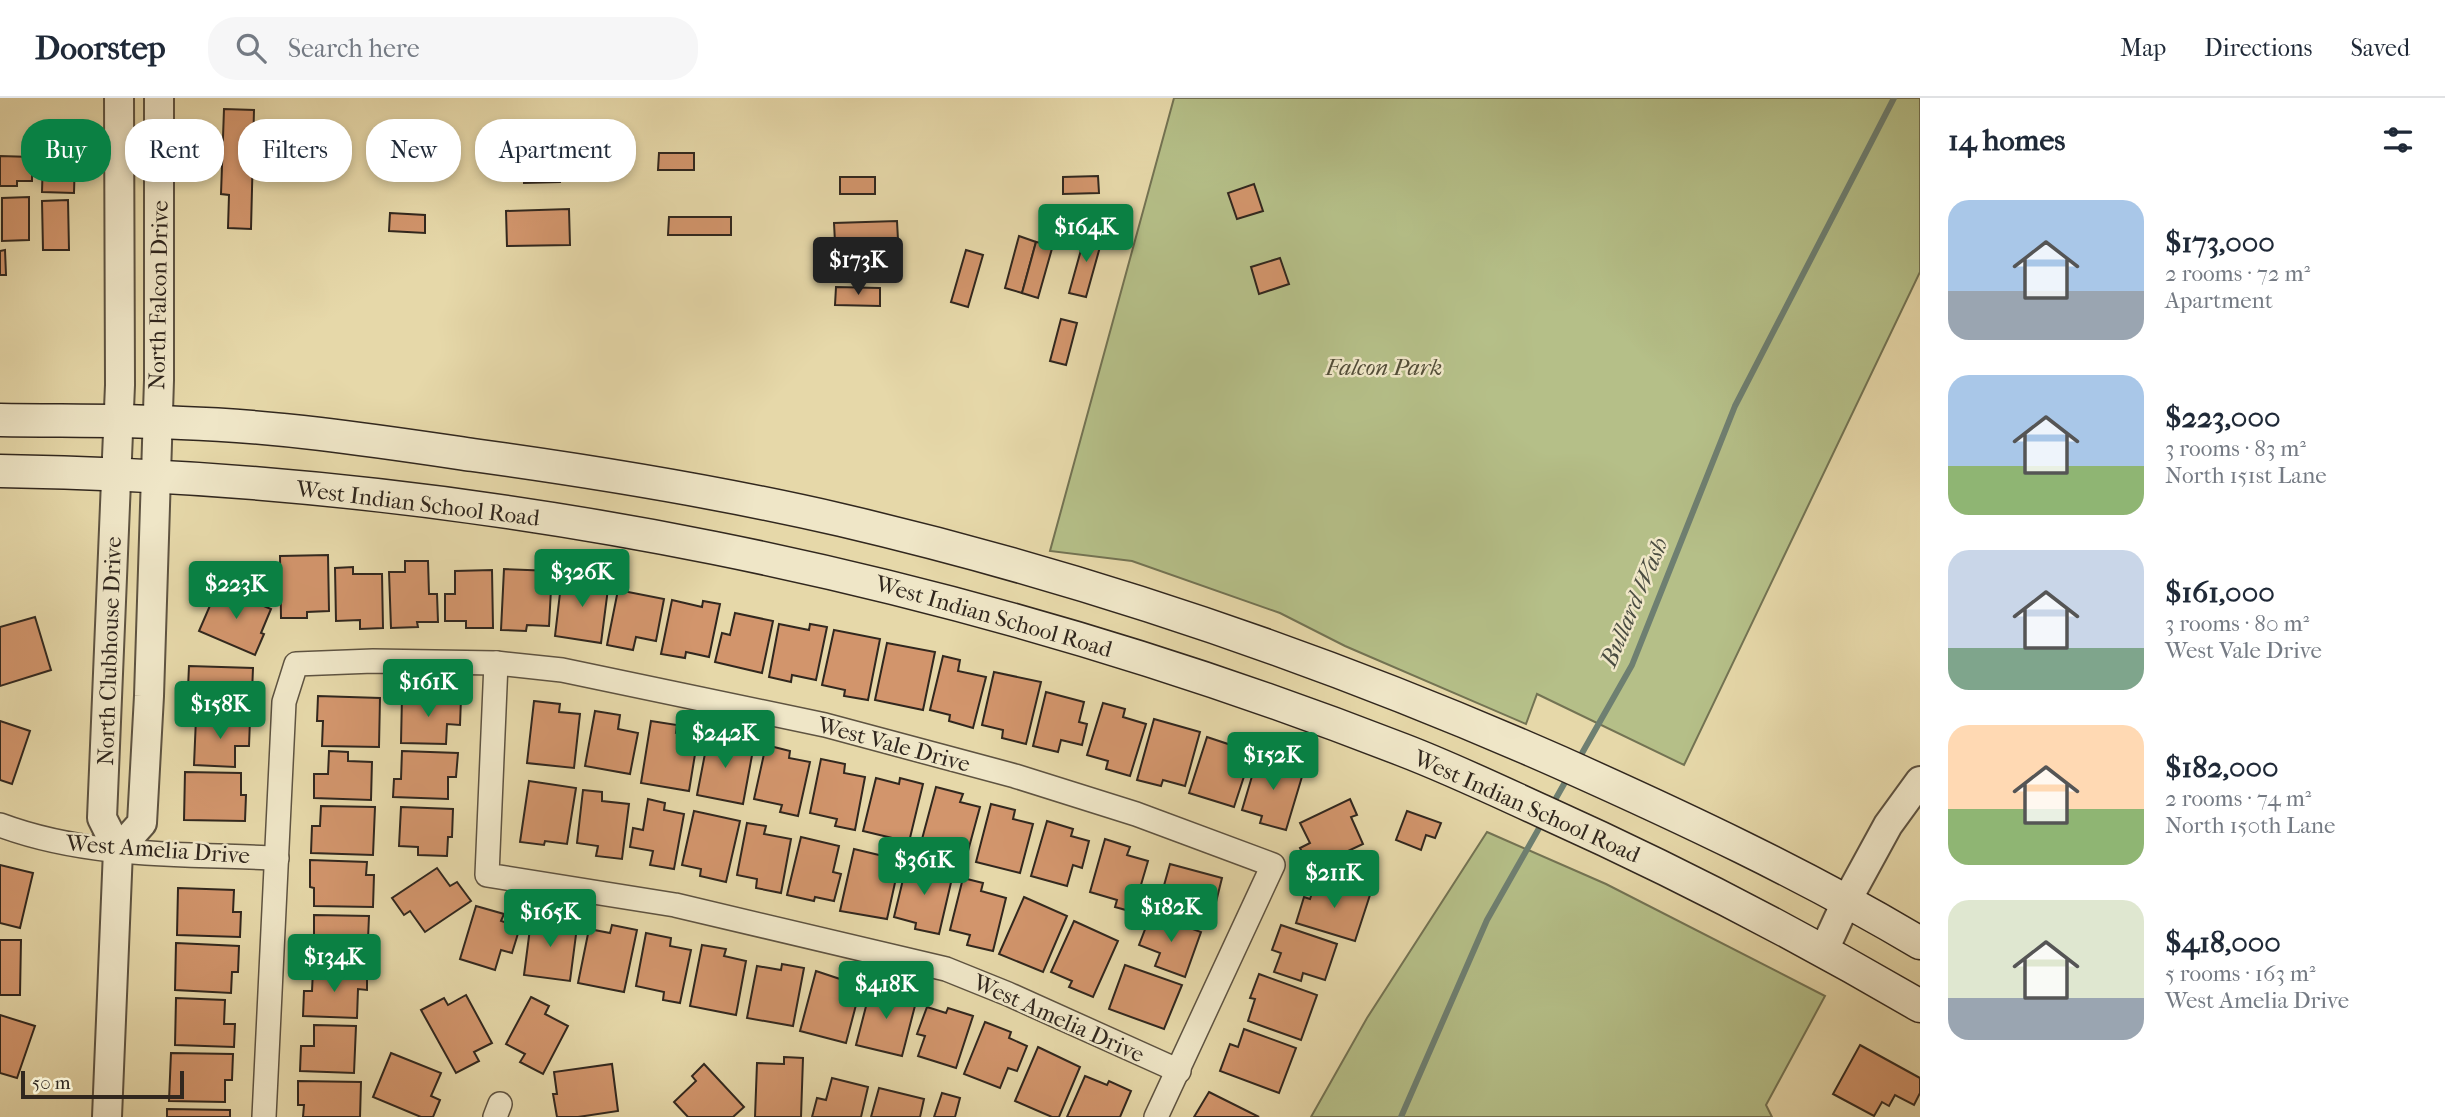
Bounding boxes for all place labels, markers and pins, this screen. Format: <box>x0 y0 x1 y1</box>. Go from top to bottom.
pin: $164K <box>1037 204 1135 264</box>
pin: $173K <box>809 238 907 297</box>
pin: $326K <box>533 550 631 609</box>
pin: $223K <box>187 561 285 621</box>
pin: $161K <box>379 660 477 719</box>
pin: $158K <box>171 682 269 741</box>
pin: $242K <box>676 710 774 770</box>
pin: $152K <box>1224 732 1322 792</box>
pin: $361K <box>875 838 973 897</box>
pin: $211K <box>1285 850 1383 910</box>
pin: $182K <box>1122 884 1220 944</box>
pin: $165K <box>501 890 599 949</box>
pin: $134K <box>285 934 383 994</box>
pin: $418K <box>837 962 935 1021</box>

